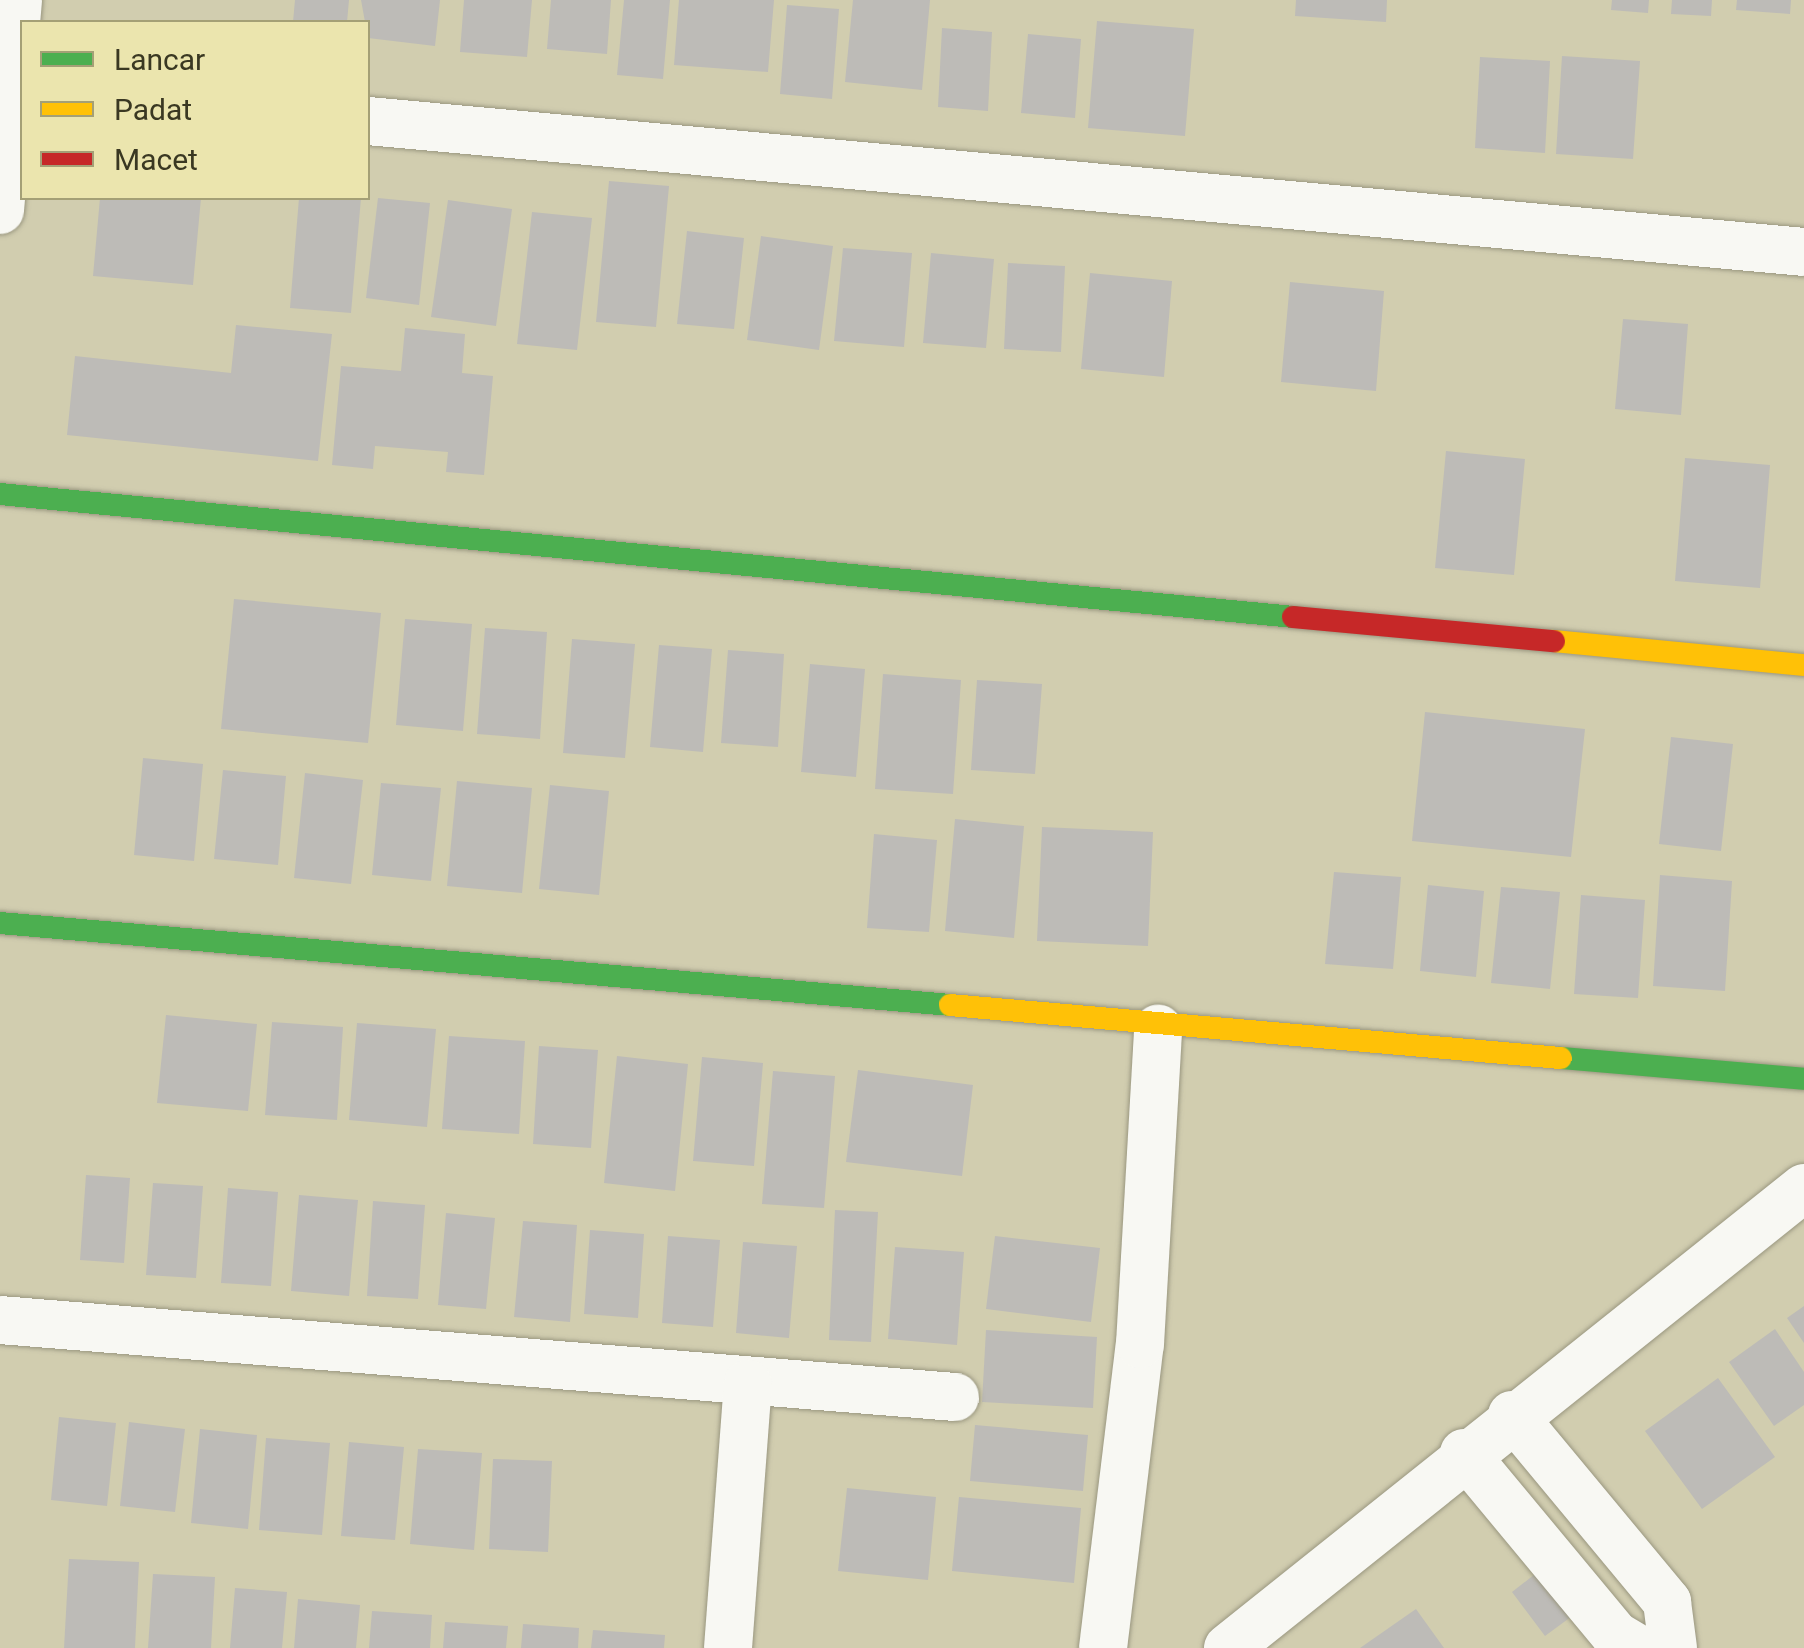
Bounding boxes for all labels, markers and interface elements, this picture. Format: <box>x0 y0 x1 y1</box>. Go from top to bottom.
legend <box>20 20 370 200</box>
text: Lancar <box>114 42 205 77</box>
text: Padat <box>114 92 192 127</box>
text: Macet <box>114 142 198 177</box>

